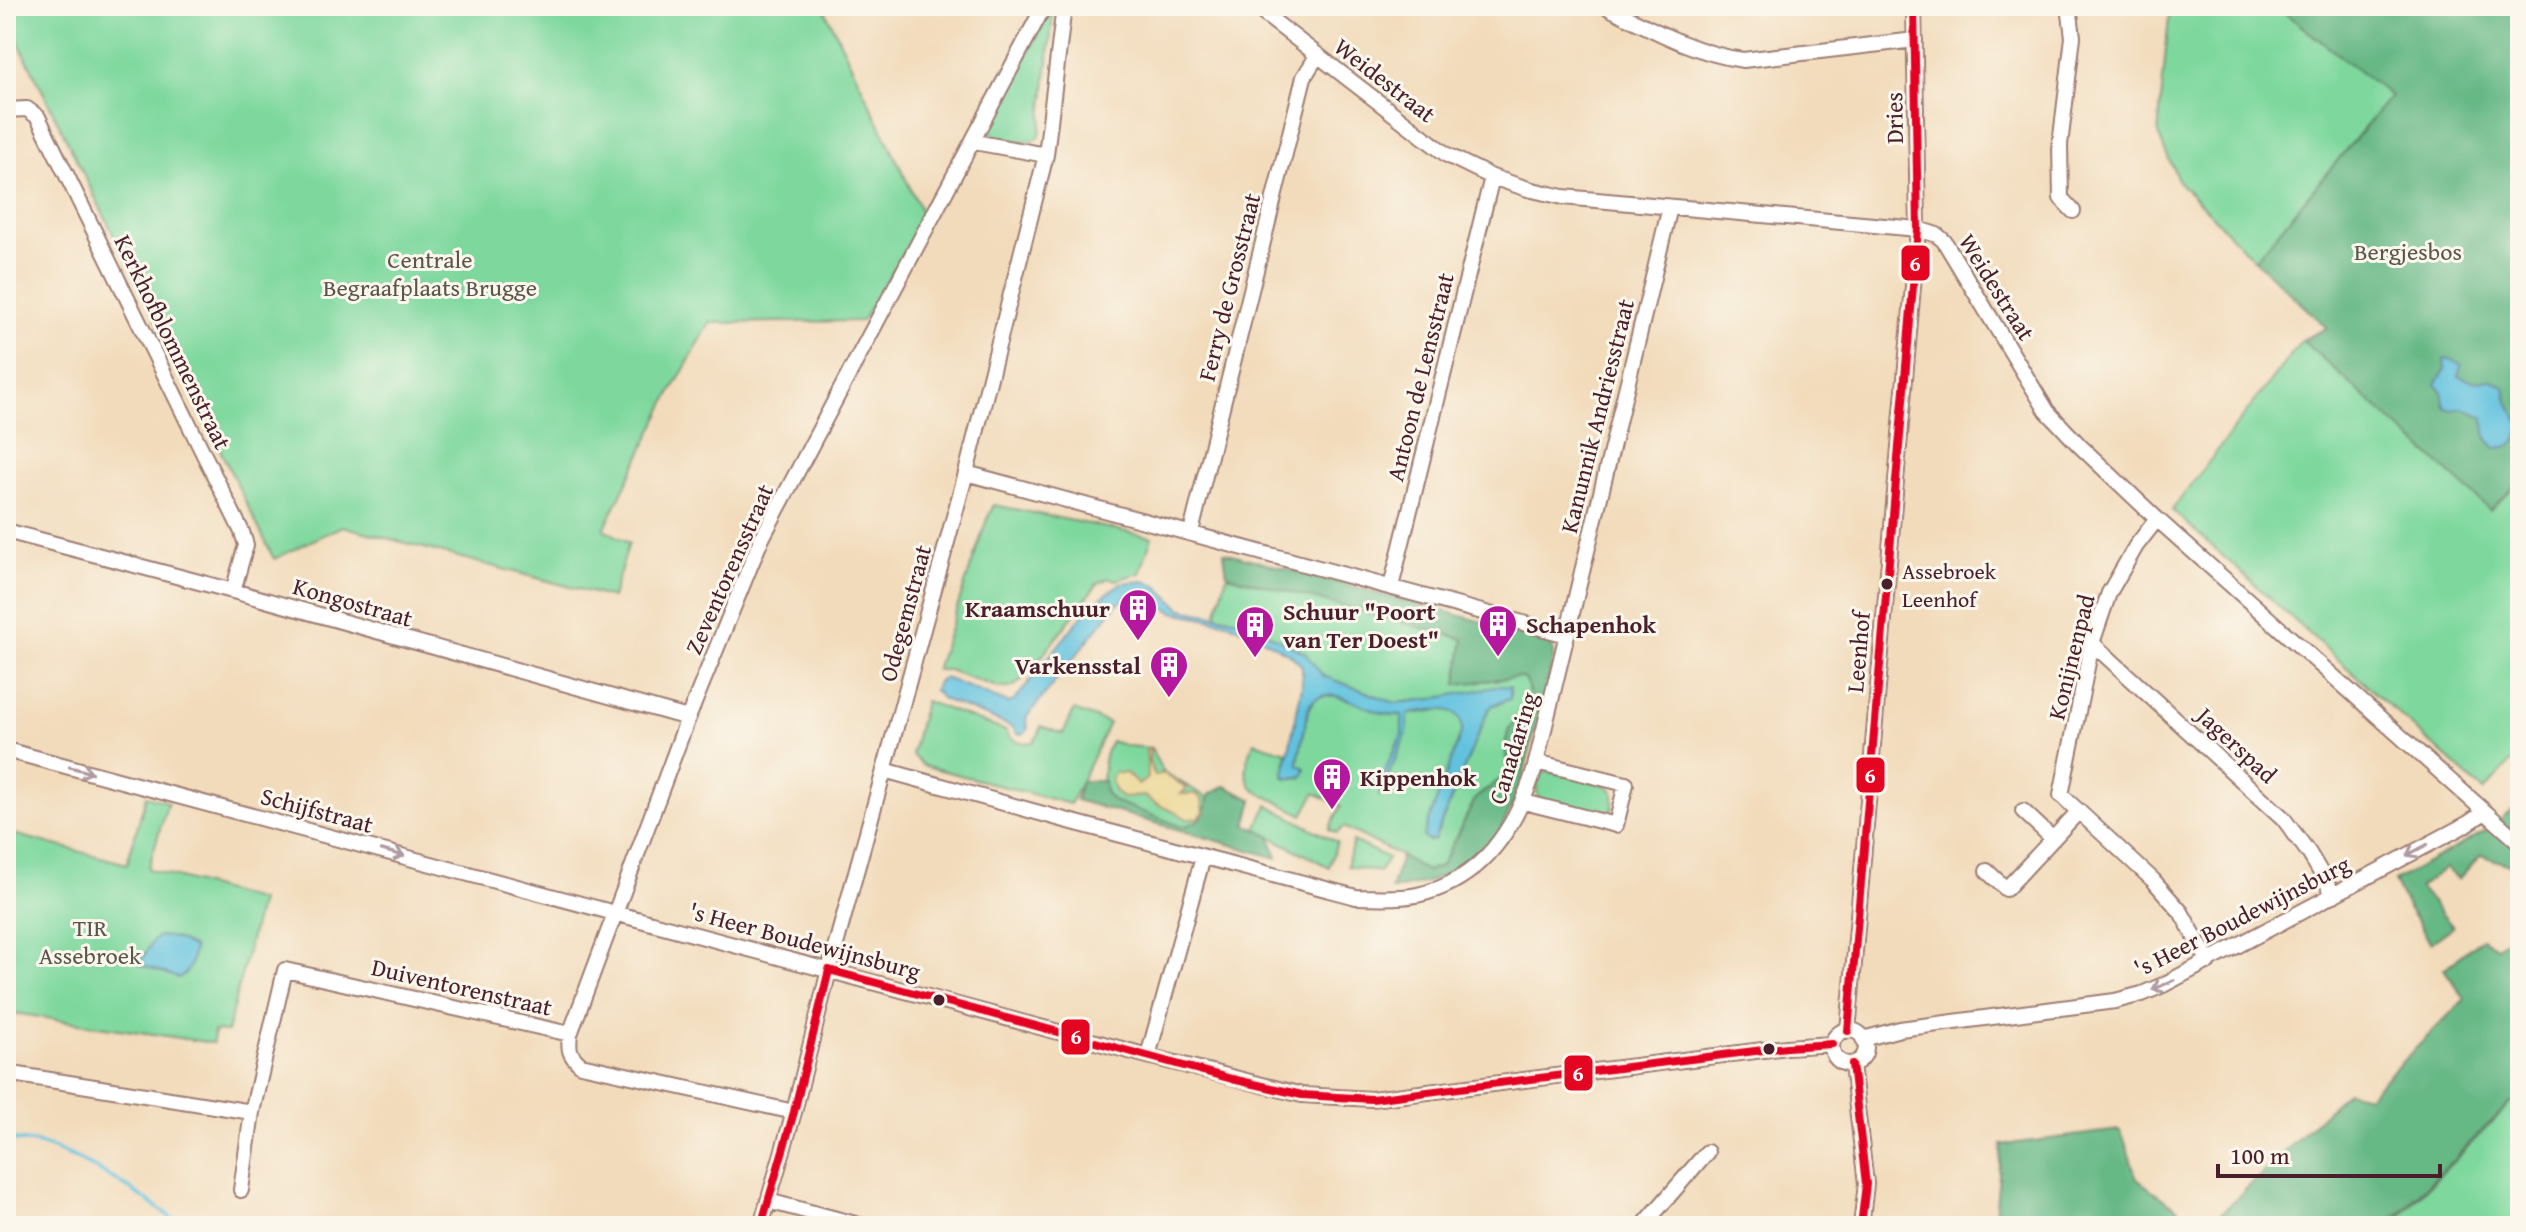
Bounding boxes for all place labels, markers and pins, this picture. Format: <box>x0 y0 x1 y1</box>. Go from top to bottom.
place label: Assebroek Leenhof <box>1902 555 1997 615</box>
marker: Assebroek Leenhof <box>1879 576 1895 592</box>
building icon: Kraamschuur <box>1117 587 1159 642</box>
place label: Kraamschuur <box>965 591 1110 626</box>
place label: Schuur "Poort van Ter Doest" <box>1283 594 1439 657</box>
building icon: Schapenhok <box>1477 603 1519 658</box>
building icon: Schuur "Poort van Ter Doest" <box>1234 604 1276 659</box>
place label: Schapenhok <box>1526 607 1656 642</box>
building icon: Varkensstal <box>1148 644 1190 699</box>
place label: Varkensstal <box>1014 648 1142 683</box>
building icon: Kippenhok <box>1311 756 1353 811</box>
place label: Kippenhok <box>1360 760 1477 795</box>
unlabelled marker <box>931 992 947 1008</box>
unlabelled marker <box>1761 1041 1777 1057</box>

